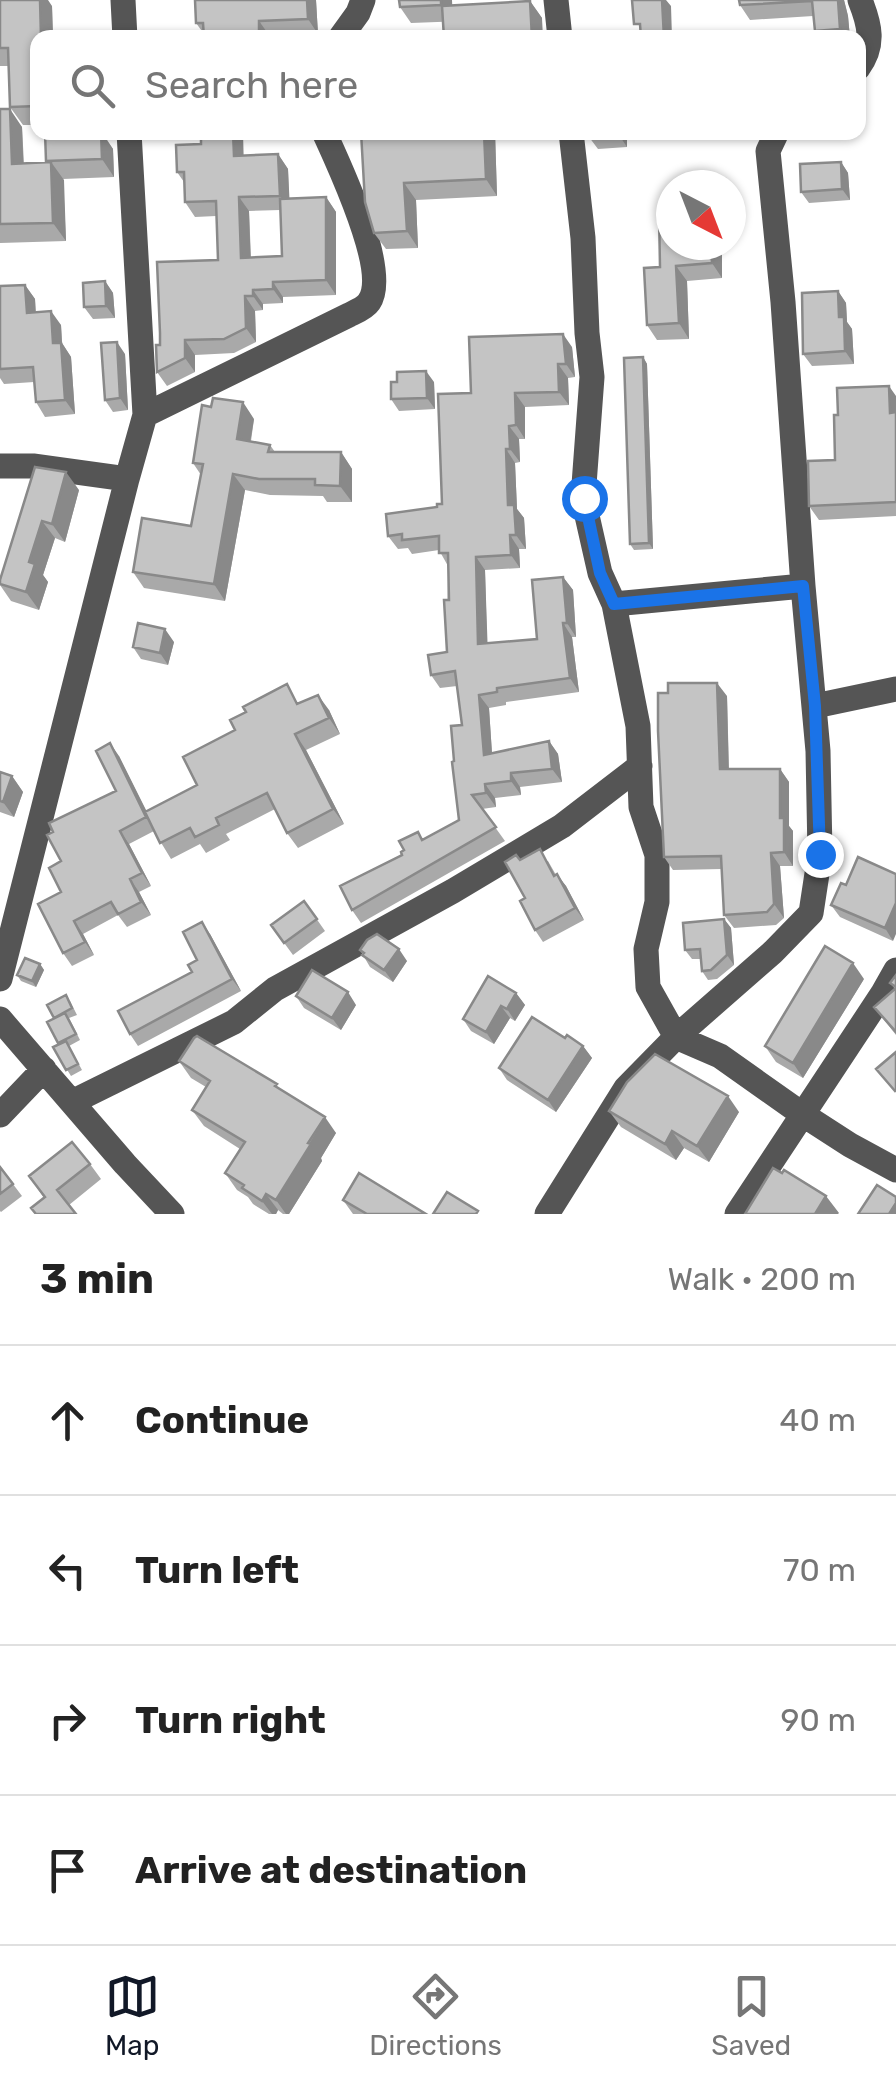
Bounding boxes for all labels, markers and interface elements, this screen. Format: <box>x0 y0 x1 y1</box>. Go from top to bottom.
search box <box>30 30 866 140</box>
icon: search <box>65 58 120 113</box>
text: Search here <box>145 62 358 108</box>
north arrow <box>656 170 746 260</box>
route start <box>562 476 608 522</box>
route end <box>798 832 844 878</box>
text: 3 min <box>40 1254 154 1304</box>
text: Walk · 200 m <box>667 1260 856 1298</box>
icon: ahead <box>40 1393 95 1448</box>
text: Continue <box>135 1397 309 1443</box>
text: 40 m <box>780 1401 856 1439</box>
icon: left <box>40 1543 95 1598</box>
text: Turn left <box>135 1547 299 1593</box>
text: 70 m <box>783 1551 856 1589</box>
icon: right <box>40 1693 95 1748</box>
text: Turn right <box>135 1697 326 1743</box>
text: 90 m <box>780 1701 856 1739</box>
icon: arrive <box>40 1843 95 1898</box>
text: Arrive at destination <box>135 1847 527 1893</box>
tab: Map <box>105 1969 160 2062</box>
tab: Directions <box>369 1969 502 2062</box>
tab: Saved <box>711 1969 791 2062</box>

